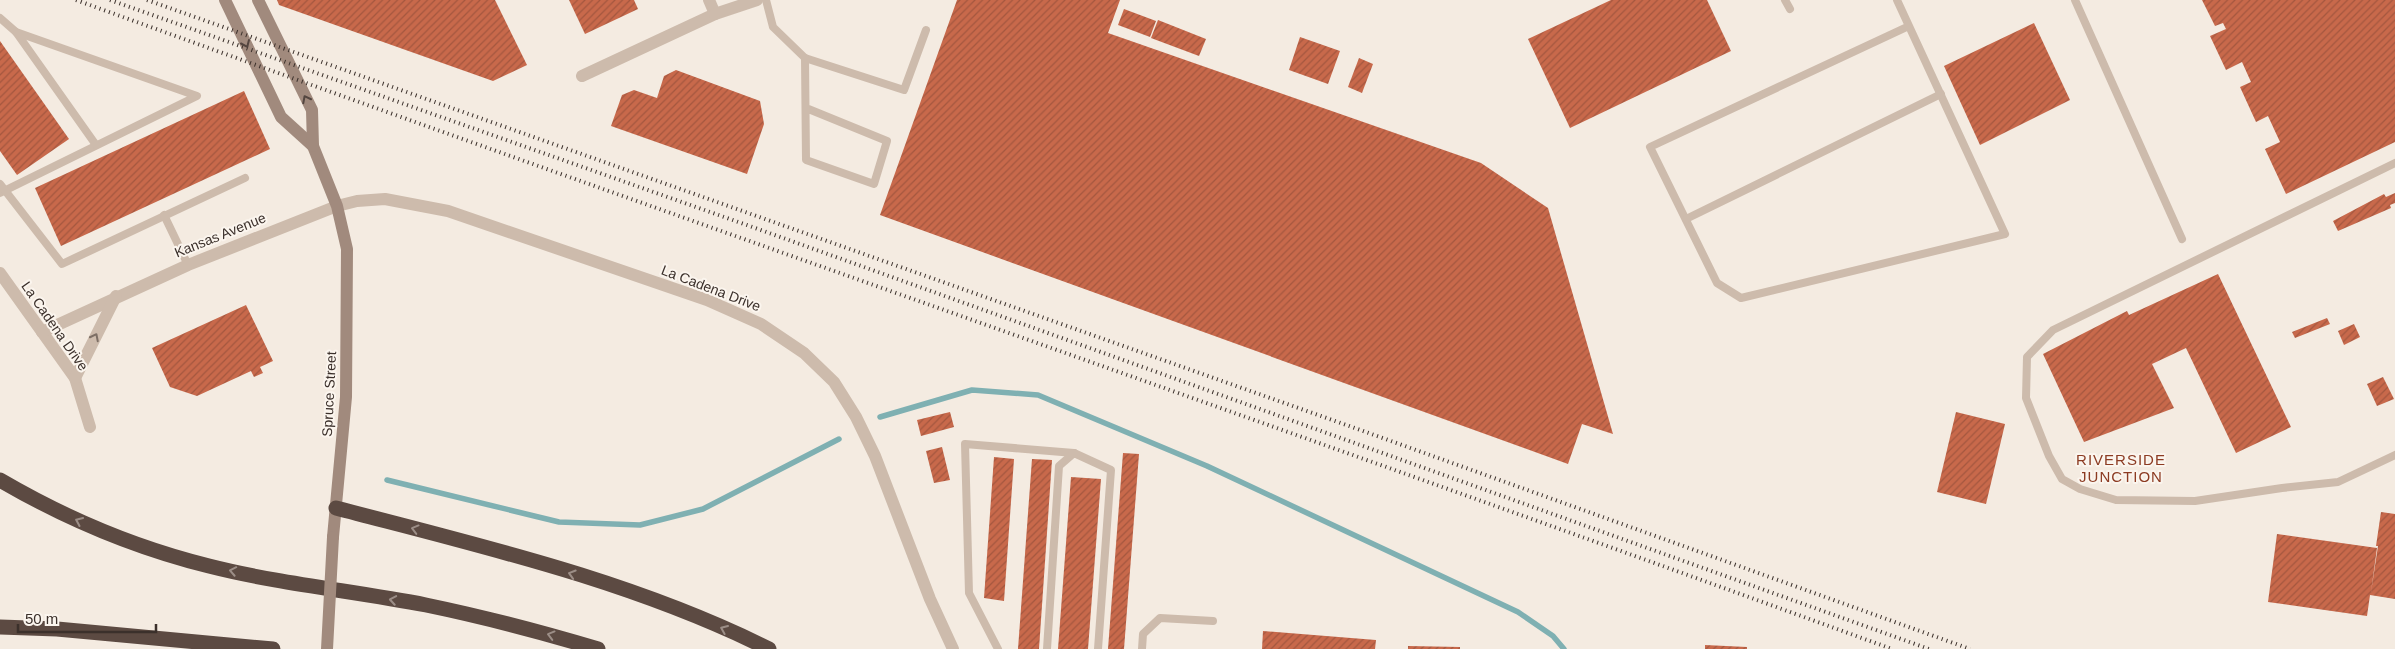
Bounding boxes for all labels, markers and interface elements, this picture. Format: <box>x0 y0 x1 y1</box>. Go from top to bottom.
one-way arrow <box>239 39 250 48</box>
one-way arrow <box>302 95 312 104</box>
street label: Kansas Avenue <box>172 209 268 261</box>
street label: La Cadena Drive <box>659 262 763 314</box>
street label: La Cadena Drive <box>18 278 92 374</box>
one-way arrow <box>89 333 100 342</box>
street label: Spruce Street <box>319 351 339 437</box>
district label: RIVERSIDE JUNCTION <box>2076 451 2166 485</box>
one-way arrow <box>75 516 84 527</box>
one-way arrow <box>411 524 420 535</box>
one-way arrow <box>229 566 237 577</box>
one-way arrow <box>568 569 576 579</box>
one-way arrow <box>389 595 397 605</box>
scale bar <box>18 602 155 634</box>
text: 50 m <box>25 610 58 627</box>
one-way arrow <box>720 625 729 636</box>
one-way arrow <box>548 631 556 641</box>

